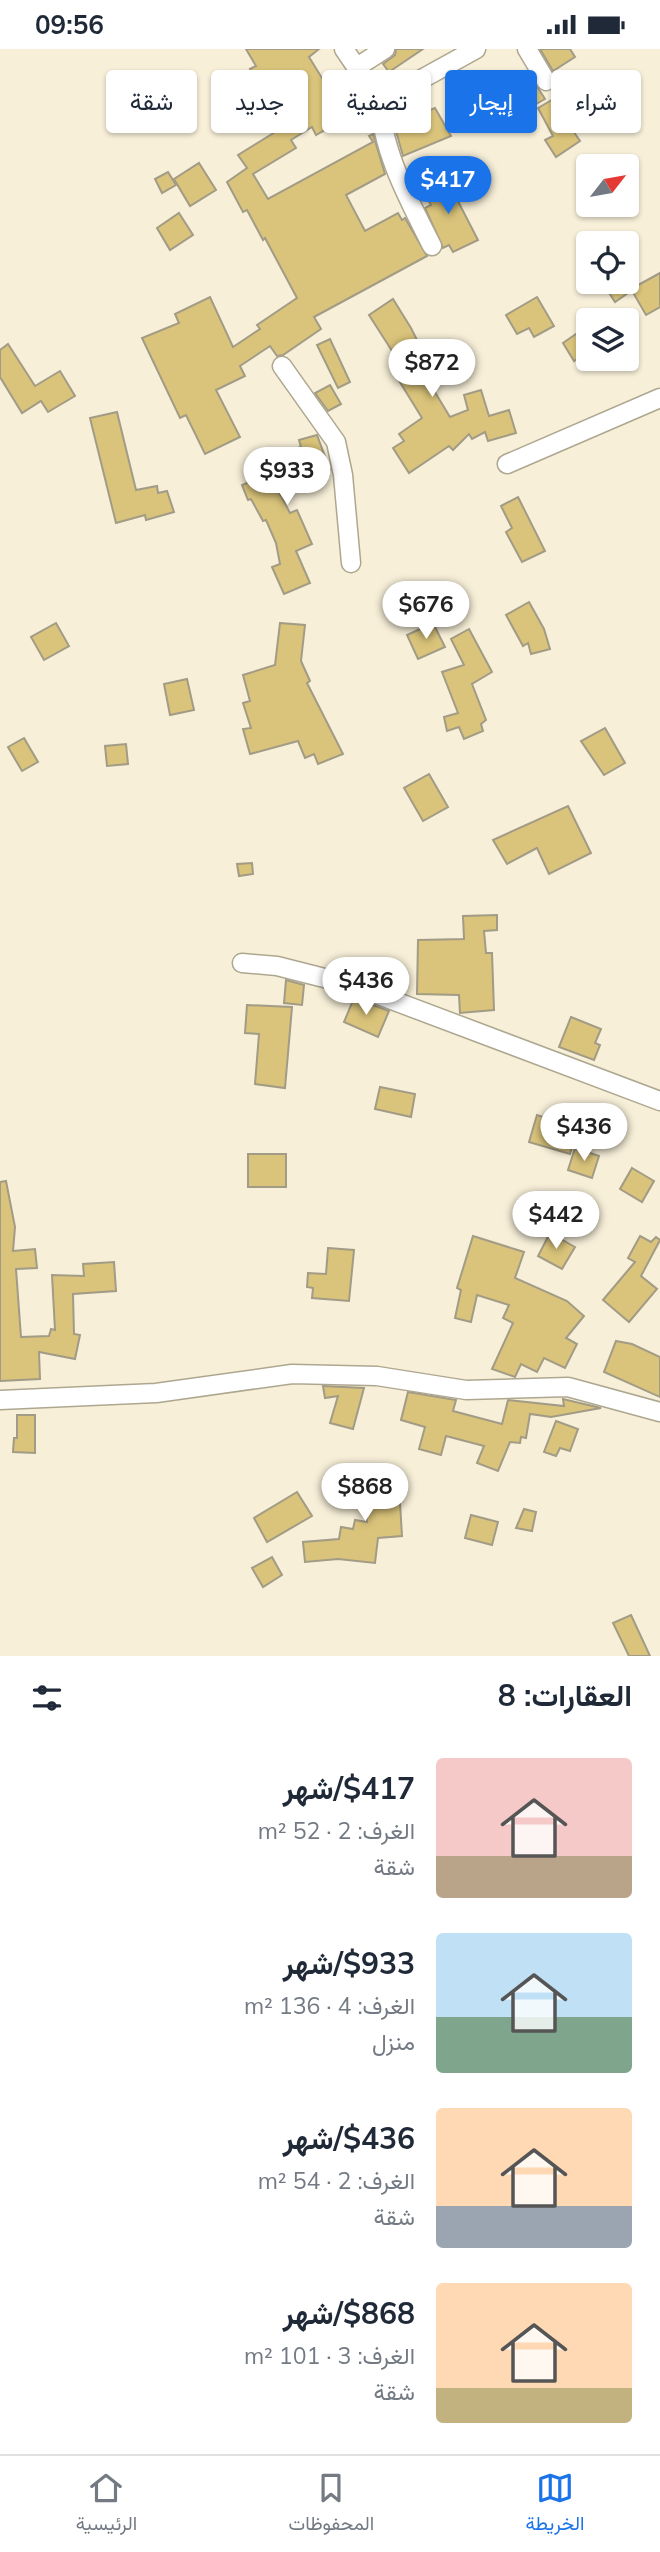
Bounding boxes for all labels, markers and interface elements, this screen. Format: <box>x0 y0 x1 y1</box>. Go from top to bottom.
text: 09:56 <box>35 8 104 41</box>
chip: شقة <box>106 70 197 133</box>
chip: جديد <box>211 70 308 133</box>
chip: تصفية <box>322 70 431 133</box>
chip: إيجار <box>445 70 537 133</box>
chip: شراء <box>551 70 641 133</box>
north arrow <box>576 154 639 217</box>
map controls <box>576 154 639 371</box>
pin: $417 <box>407 157 489 216</box>
text: $417 <box>420 164 476 193</box>
button: locate <box>576 231 639 294</box>
button: layers <box>576 308 639 371</box>
pin: $872 <box>391 339 473 399</box>
text: $872 <box>404 347 460 376</box>
pin: $933 <box>246 447 328 507</box>
text: $933 <box>259 455 315 484</box>
pin: $676 <box>385 581 467 641</box>
text: $676 <box>398 589 454 618</box>
pin: $436 <box>325 957 407 1017</box>
text: $436 <box>338 965 394 994</box>
pin: $436 <box>543 1103 625 1163</box>
text: $436 <box>556 1111 612 1140</box>
pin: $442 <box>515 1191 597 1251</box>
text: $442 <box>528 1199 584 1228</box>
pin: $868 <box>324 1463 406 1523</box>
text: $868 <box>337 1471 393 1500</box>
text: العقارات: 8 <box>498 1676 632 1714</box>
icon: filters <box>28 1679 66 1717</box>
text: $417/شهر <box>283 1769 415 1807</box>
icon: home <box>492 1786 576 1870</box>
text: الغرف: 2 · 52 m² <box>258 1816 415 1845</box>
text: شقة <box>373 1852 415 1881</box>
text: $933/شهر <box>283 1944 415 1982</box>
icon: home <box>492 1961 576 2045</box>
text: الغرف: 4 · 136 m² <box>244 1991 415 2020</box>
text: منزل <box>372 2027 415 2056</box>
text: $436/شهر <box>283 2119 415 2157</box>
icon: home <box>492 2136 576 2220</box>
text: الغرف: 2 · 54 m² <box>258 2166 415 2195</box>
text: شقة <box>373 2202 415 2231</box>
text: $868/شهر <box>283 2294 415 2332</box>
icon: home <box>492 2311 576 2395</box>
text: الغرف: 3 · 101 m² <box>244 2341 415 2370</box>
text: شقة <box>373 2377 415 2406</box>
tab: الرئيسية <box>76 2469 137 2540</box>
tab: المحفوظات <box>289 2469 374 2540</box>
tab: الخريطة <box>526 2469 584 2540</box>

